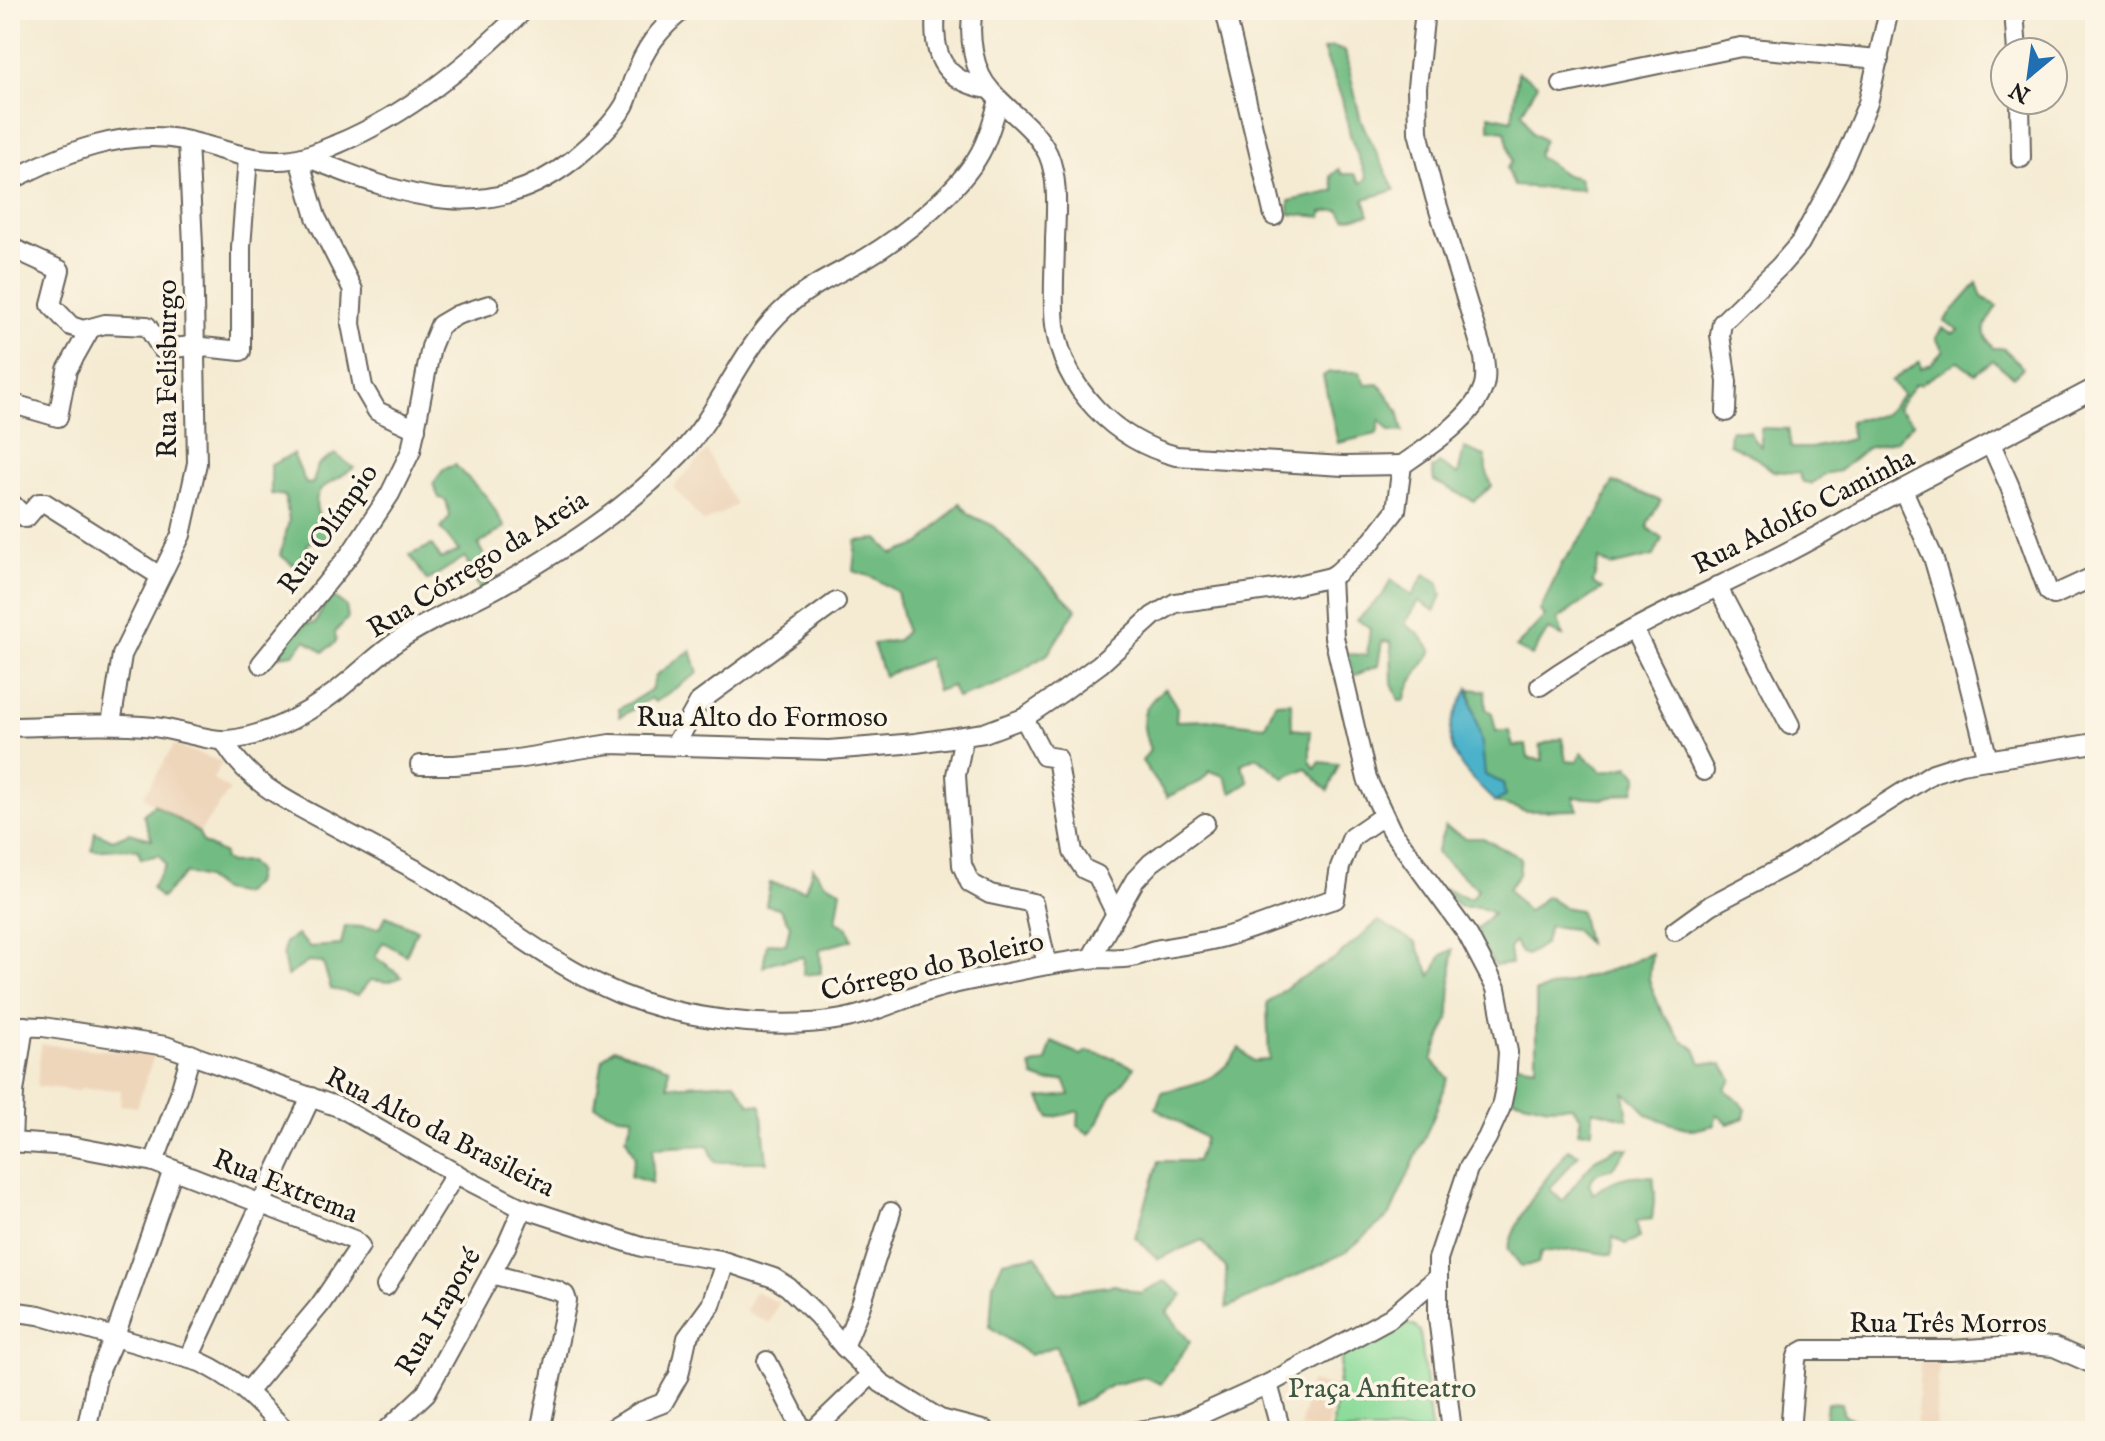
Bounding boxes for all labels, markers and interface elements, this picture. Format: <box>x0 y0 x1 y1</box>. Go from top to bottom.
north arrow <box>1989 36 2069 116</box>
text: N <box>2005 75 2036 109</box>
street label: Rua Felisburgo <box>151 279 186 459</box>
street label: Rua Adolfo Caminha <box>1687 441 1922 583</box>
street label: Rua Olímpio <box>271 457 387 601</box>
street label: Rua Córrego da Areia <box>362 483 596 647</box>
street label: Rua Alto do Formoso <box>636 701 888 736</box>
street label: Córrego do Boleiro <box>818 925 1047 1010</box>
street label: Rua Alto da Brasileira <box>319 1060 561 1207</box>
street label: Rua Extrema <box>207 1142 364 1233</box>
street label: Rua Iraporé <box>389 1242 490 1382</box>
street label: Rua Três Morros <box>1849 1307 2047 1342</box>
park label: Praça Anfiteatro <box>1288 1372 1476 1407</box>

